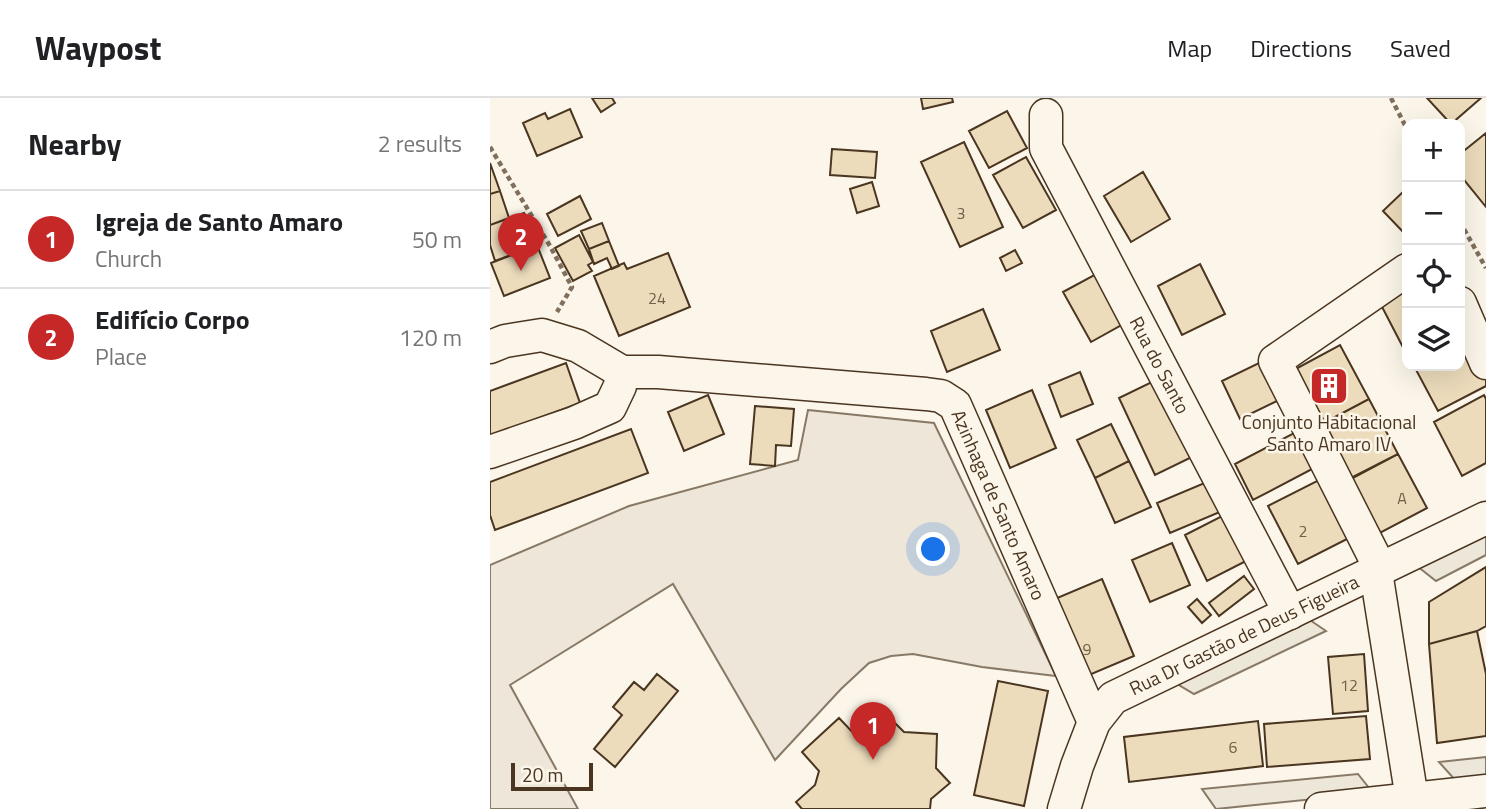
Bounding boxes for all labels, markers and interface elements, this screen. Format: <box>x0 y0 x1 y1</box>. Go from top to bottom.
text: Waypost <box>35 23 161 73</box>
text: Map <box>1167 30 1212 66</box>
text: Directions <box>1250 30 1352 66</box>
text: Saved <box>1390 30 1451 66</box>
map controls <box>1402 119 1465 371</box>
button: + <box>1402 119 1465 182</box>
text: Nearby <box>28 121 121 167</box>
text: 2 results <box>378 126 462 161</box>
button: − <box>1402 182 1465 245</box>
house number: 3 <box>957 201 965 225</box>
text: Igreja de Santo Amaro <box>95 202 343 241</box>
pin: 2 <box>498 213 544 271</box>
text: 1 <box>45 222 57 257</box>
text: 50 m <box>412 222 462 257</box>
text: Church <box>95 241 162 276</box>
button: locate <box>1402 245 1465 308</box>
house number: 24 <box>648 286 666 310</box>
text: Edifício Corpo <box>95 300 250 339</box>
button: layers <box>1402 308 1465 371</box>
street label: Rua do Santo <box>1123 311 1198 419</box>
text: 2 <box>45 320 57 355</box>
text: 120 m <box>399 320 462 355</box>
text: Place <box>95 339 147 374</box>
building icon: Conjunto Habitacional Santo Amaro IV <box>1308 365 1350 407</box>
street label: Azinhaga de Santo Amaro <box>945 405 1054 605</box>
place label: Conjunto Habitacional Santo Amaro IV <box>1242 407 1416 458</box>
house number: A <box>1397 486 1407 510</box>
house number: 2 <box>1299 519 1307 543</box>
your location <box>916 532 950 566</box>
street label: Rua Dr Gastão de Deus Figueira <box>1124 566 1364 702</box>
house number: 9 <box>1083 637 1092 661</box>
house number: 12 <box>1340 673 1358 697</box>
pin: 1 <box>850 702 896 760</box>
house number: 6 <box>1229 735 1238 759</box>
scale bar <box>511 760 593 792</box>
text: 20 m <box>522 760 563 789</box>

